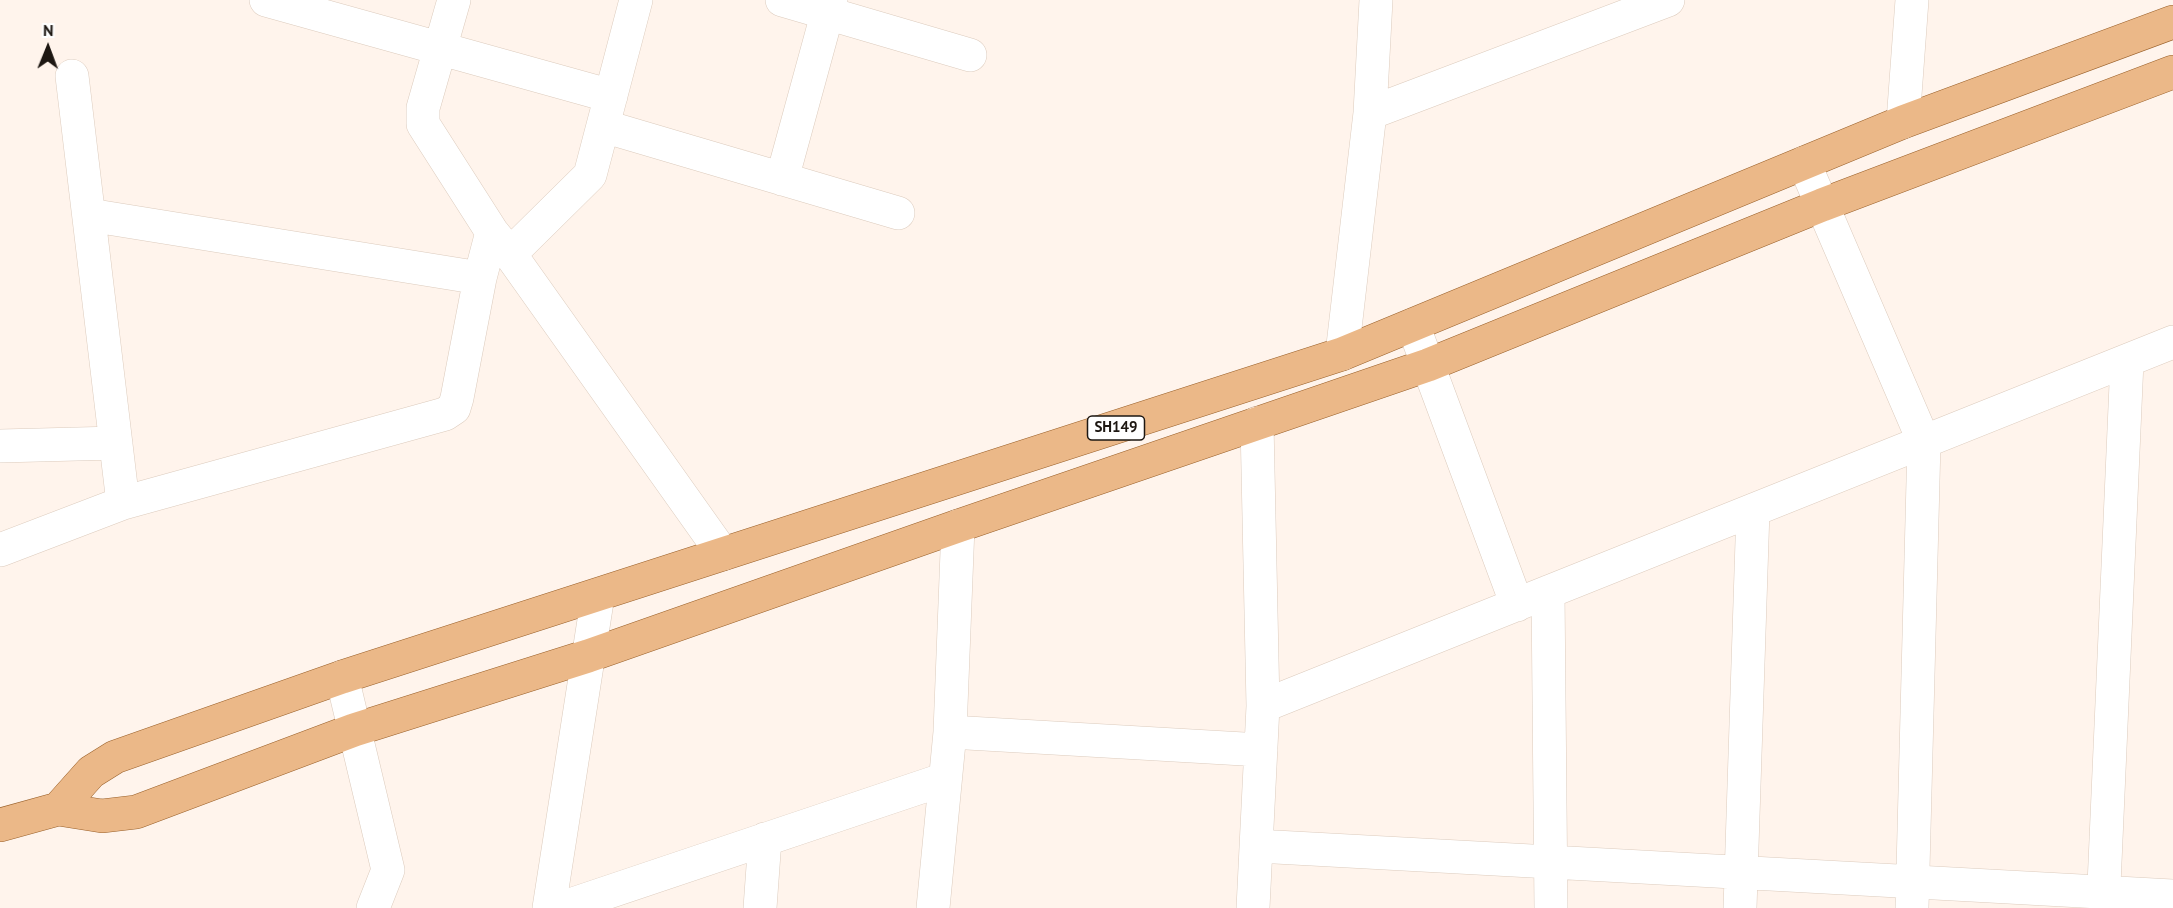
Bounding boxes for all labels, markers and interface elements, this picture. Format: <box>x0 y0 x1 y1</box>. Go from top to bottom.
north arrow <box>18 18 78 78</box>
text: N <box>43 20 54 40</box>
road number: SH149 <box>1088 416 1144 440</box>

